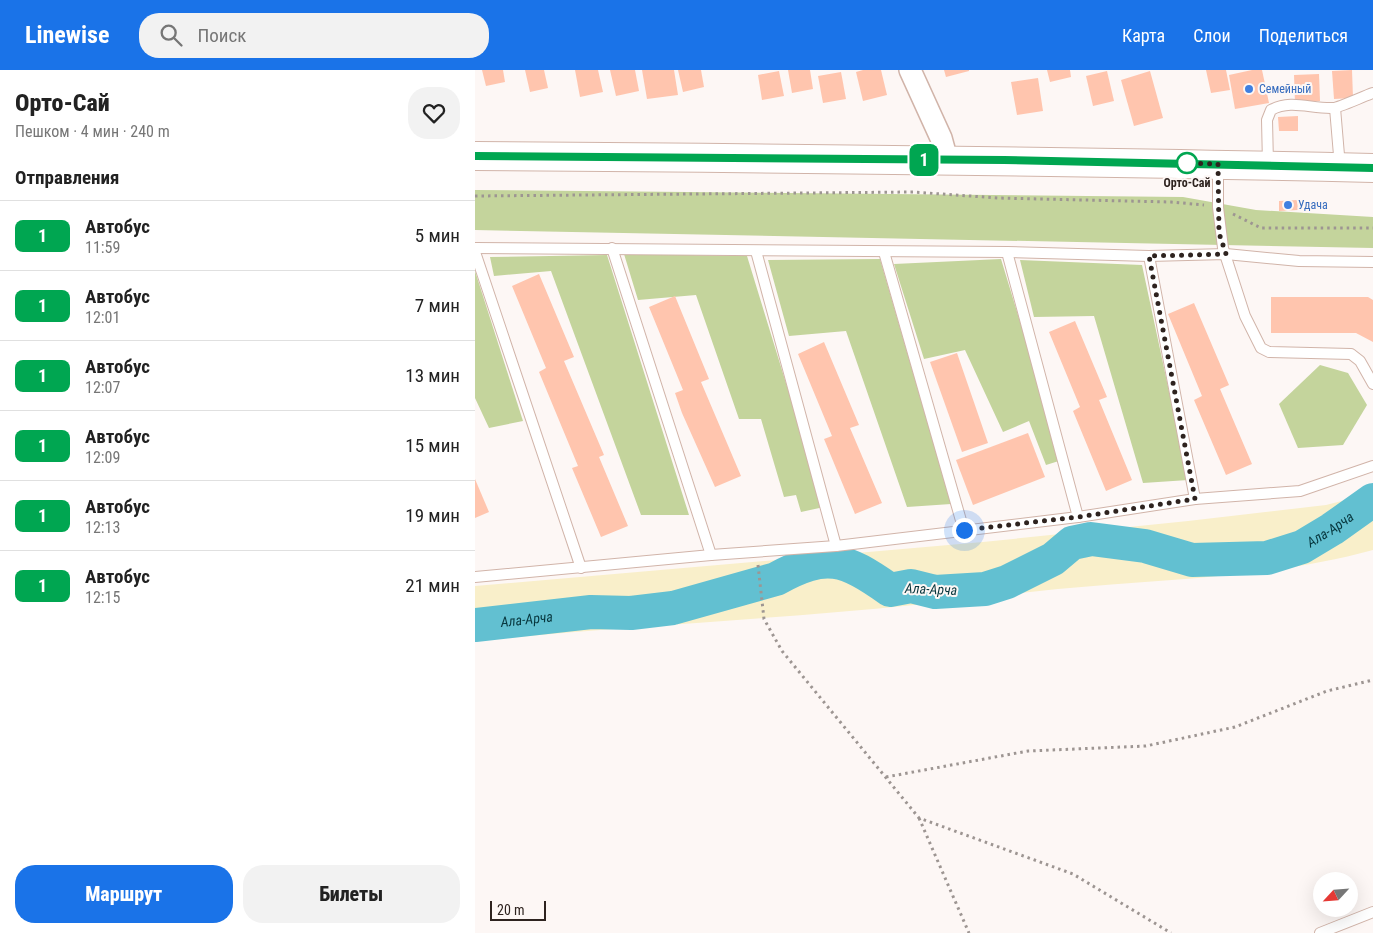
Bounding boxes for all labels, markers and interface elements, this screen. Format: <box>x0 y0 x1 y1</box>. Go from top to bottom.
search box <box>139 13 489 58</box>
text: Linewise <box>25 21 109 49</box>
icon: search <box>157 21 185 49</box>
text: Поиск <box>197 24 246 47</box>
text: Карта <box>1122 25 1165 46</box>
text: Слои <box>1193 25 1231 46</box>
text: Поделиться <box>1259 25 1348 46</box>
place label: Семейный <box>1259 82 1311 96</box>
marker: Семейный <box>1243 83 1255 95</box>
button: heart <box>408 87 460 139</box>
text: Орто-Сай <box>15 89 110 117</box>
text: Пешком · 4 мин · 240 m <box>15 122 170 141</box>
line badge: 1 <box>908 144 940 176</box>
text: 1 <box>919 149 929 170</box>
marker: Орто-Сай <box>1176 152 1198 174</box>
text: Отправления <box>15 166 119 189</box>
place label: Орто-Сай <box>1164 176 1211 190</box>
place label: Удача <box>1298 198 1328 212</box>
marker: Удача <box>1282 199 1294 211</box>
text: Автобус <box>85 215 150 238</box>
text: 5 мин <box>415 224 460 247</box>
text: 1 <box>38 225 47 246</box>
text: 11:59 <box>85 238 120 257</box>
text: Автобус <box>85 285 150 308</box>
text: 7 мин <box>415 294 460 317</box>
text: 1 <box>38 295 47 316</box>
text: 12:01 <box>85 308 120 327</box>
text: Автобус <box>85 355 150 378</box>
text: 13 мин <box>405 364 460 387</box>
text: 1 <box>38 365 47 386</box>
text: 12:07 <box>85 378 120 397</box>
text: Автобус <box>85 425 150 448</box>
text: 15 мин <box>405 434 460 457</box>
text: 1 <box>38 435 47 456</box>
text: 12:09 <box>85 448 120 467</box>
text: Автобус <box>85 495 150 518</box>
text: 19 мин <box>405 504 460 527</box>
text: 1 <box>38 505 47 526</box>
water label: Ала-Арча <box>1303 508 1356 551</box>
text: 12:13 <box>85 518 120 537</box>
your location <box>952 518 977 543</box>
text: Автобус <box>85 565 150 588</box>
text: 21 мин <box>405 574 460 597</box>
text: 1 <box>38 575 47 596</box>
water label: Ала-Арча <box>904 580 957 598</box>
text: 12:15 <box>85 588 120 607</box>
water label: Ала-Арча <box>499 608 554 630</box>
button: Маршрут <box>15 865 233 923</box>
button: Билеты <box>243 865 460 923</box>
north arrow <box>1313 872 1357 918</box>
map controls <box>1313 872 1358 917</box>
scale bar <box>490 898 546 921</box>
text: 20 m <box>497 902 525 918</box>

